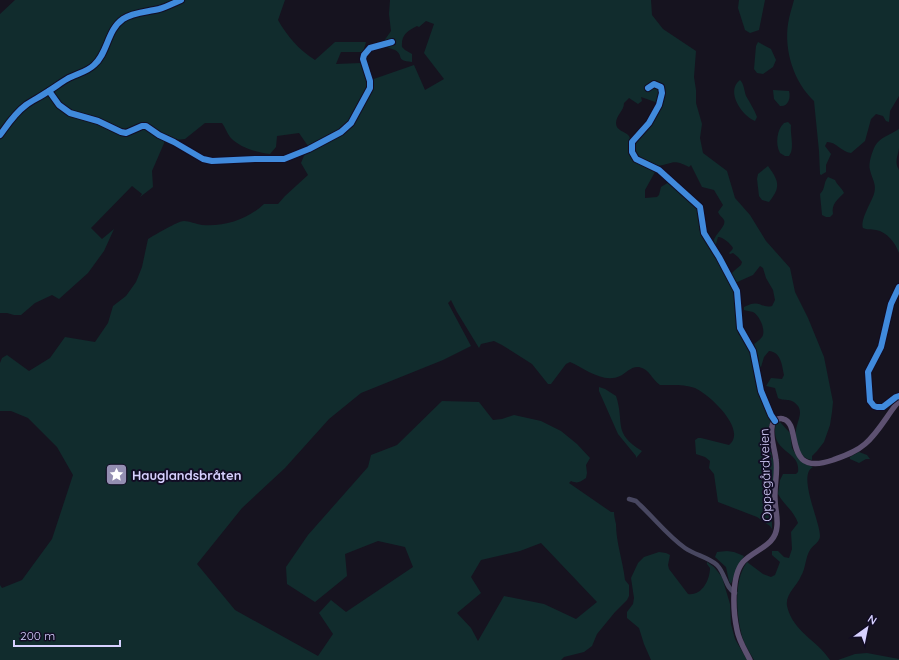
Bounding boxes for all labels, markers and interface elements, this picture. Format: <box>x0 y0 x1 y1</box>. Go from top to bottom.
street label: Oppegårdveien <box>755 428 775 522</box>
place icon: Hauglandsbråten <box>104 462 130 488</box>
place label: Hauglandsbråten <box>132 467 242 483</box>
north arrow <box>847 608 887 648</box>
text: N <box>865 612 880 628</box>
scale bar <box>14 622 120 648</box>
text: 200 m <box>20 628 55 643</box>

